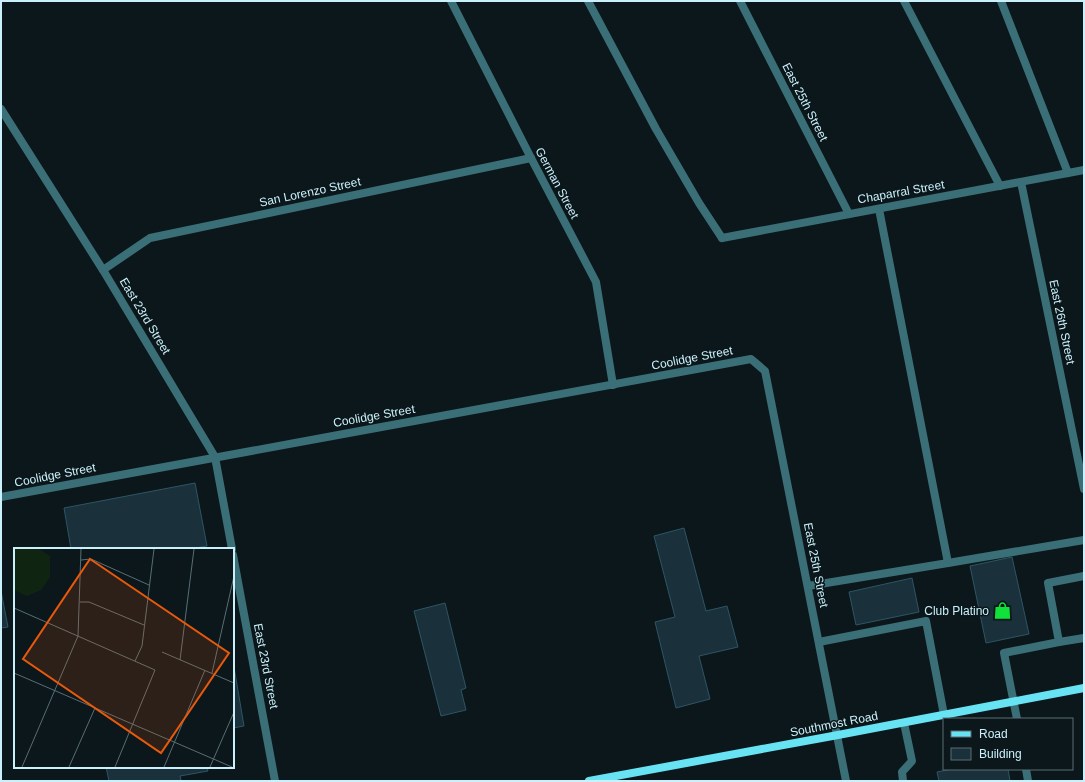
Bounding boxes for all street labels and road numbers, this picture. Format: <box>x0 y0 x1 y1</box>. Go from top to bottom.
street label: East 25th Street <box>779 60 831 144</box>
street label: German Street <box>532 145 582 222</box>
street label: San Lorenzo Street <box>258 174 363 210</box>
street label: Chaparral Street <box>856 177 946 207</box>
street label: East 23rd Street <box>117 275 174 357</box>
street label: East 26th Street <box>1046 278 1078 366</box>
street label: Coolidge Street <box>650 343 735 373</box>
street label: Coolidge Street <box>332 402 417 430</box>
street label: Coolidge Street <box>13 460 98 490</box>
street label: East 25th Street <box>801 521 831 609</box>
street label: East 23rd Street <box>251 622 281 711</box>
street label: Southmost Road <box>789 709 879 739</box>

